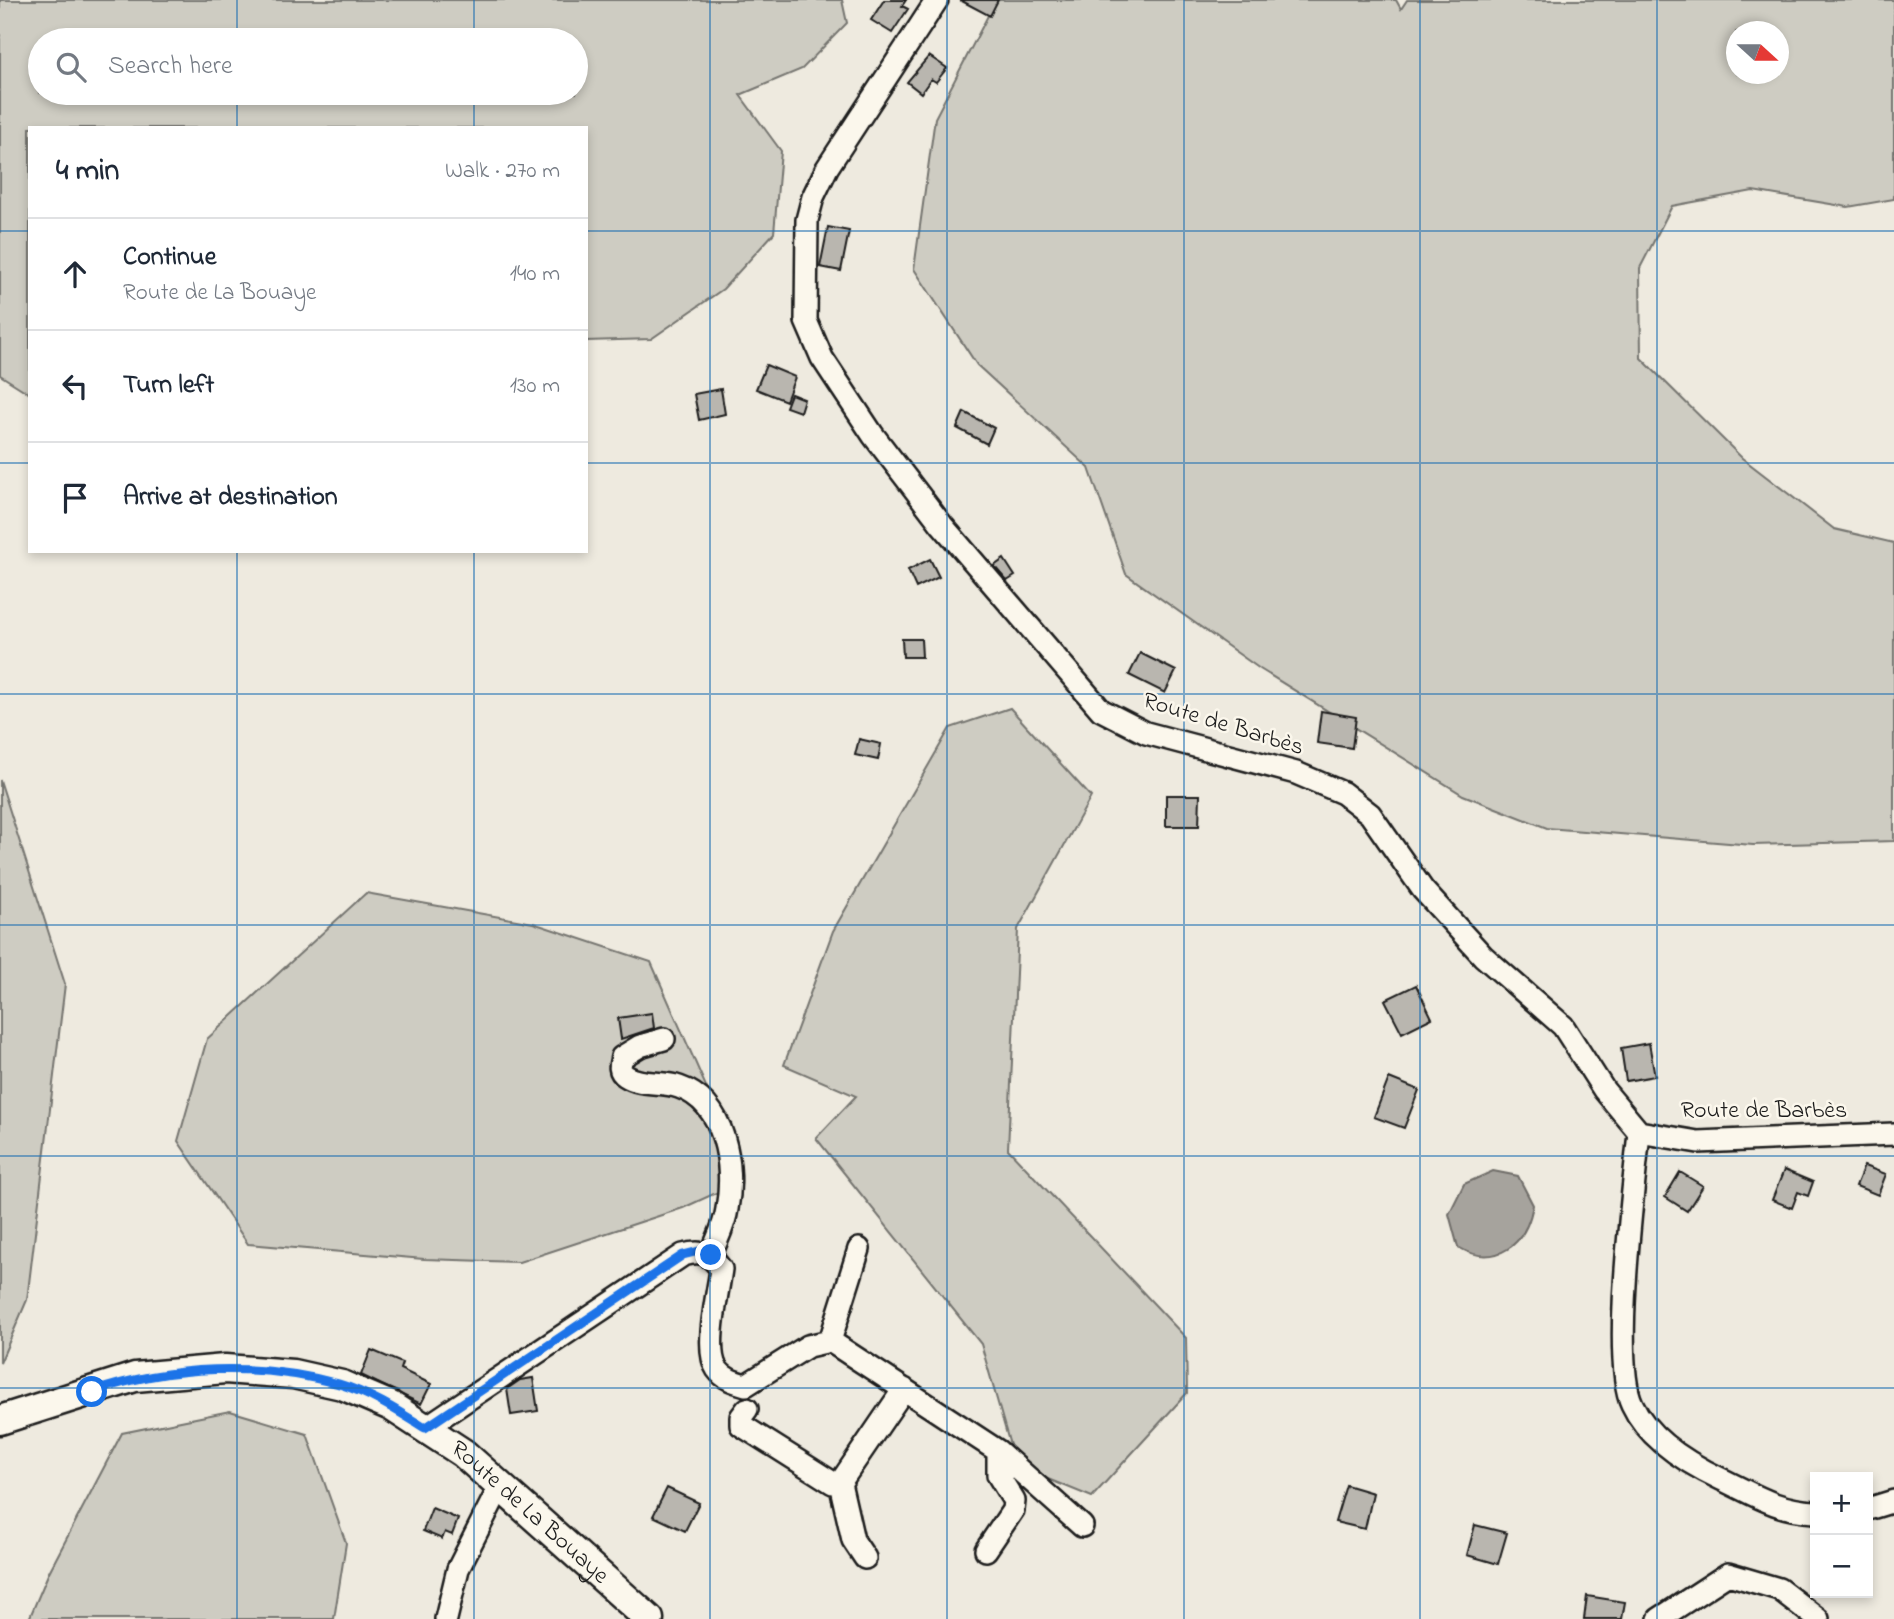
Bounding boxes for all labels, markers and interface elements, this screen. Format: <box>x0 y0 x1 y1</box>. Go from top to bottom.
north arrow <box>1726 21 1789 84</box>
search box <box>28 28 588 105</box>
icon: search <box>52 48 90 86</box>
text: Search here <box>108 48 233 86</box>
text: 4 min <box>56 150 119 194</box>
text: Walk · 270 m <box>445 155 560 188</box>
text: Continue <box>123 239 216 277</box>
icon: ahead <box>56 255 94 293</box>
text: 140 m <box>510 258 560 291</box>
text: Route de La Bouaye <box>123 277 316 310</box>
icon: left <box>56 367 94 405</box>
text: Turn left <box>123 367 214 405</box>
text: 130 m <box>510 370 560 403</box>
icon: arrive <box>56 479 94 517</box>
text: Arrive at destination <box>123 479 338 517</box>
street label: Route de Barbès <box>1138 684 1308 766</box>
street label: Route de Barbès <box>1681 1094 1847 1129</box>
route end <box>695 1239 726 1270</box>
route start <box>76 1376 107 1407</box>
street label: Route de La Bouaye <box>444 1432 617 1593</box>
map controls <box>1810 1472 1873 1598</box>
button: + <box>1810 1472 1873 1535</box>
button: − <box>1810 1535 1873 1598</box>

